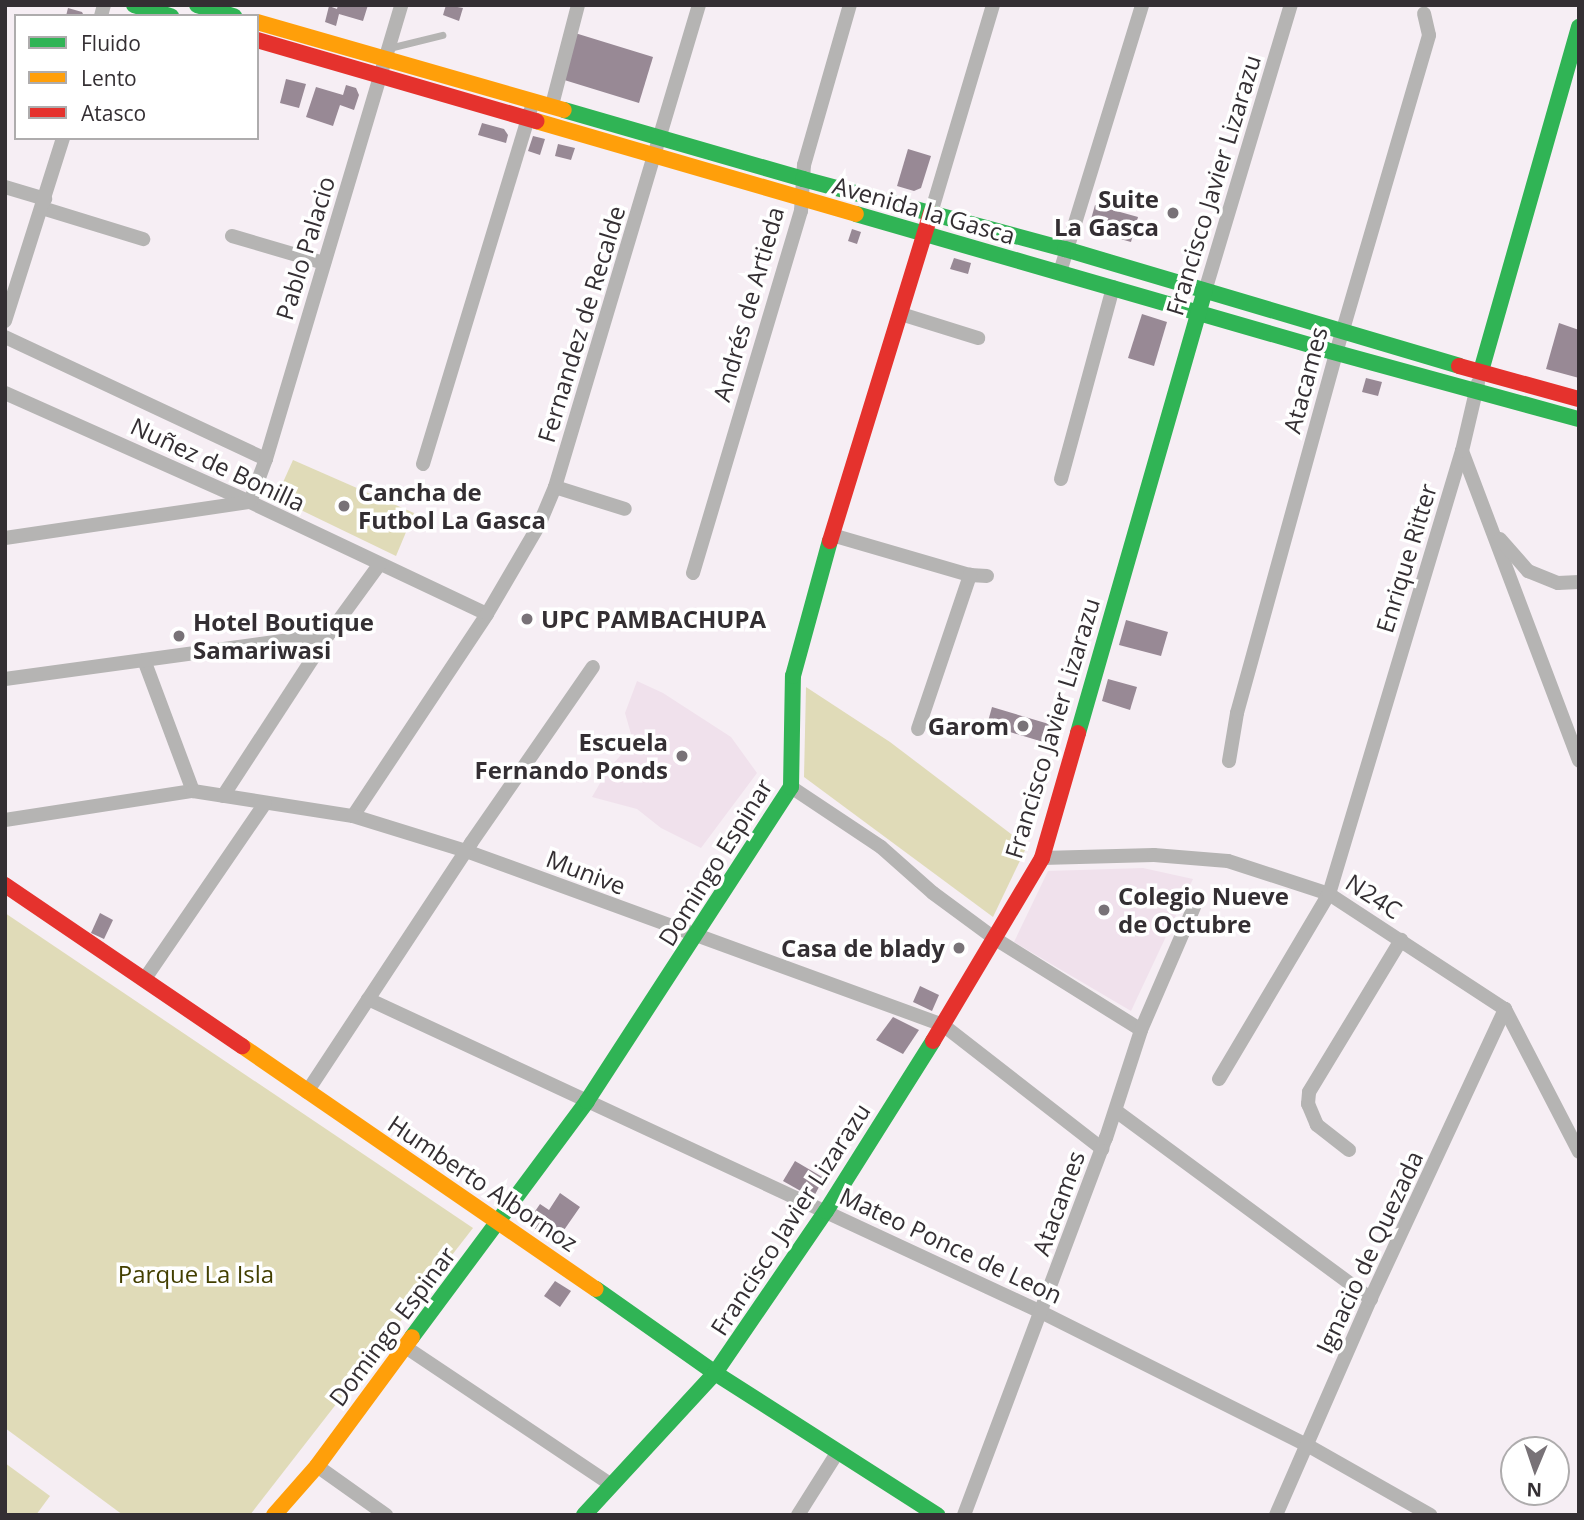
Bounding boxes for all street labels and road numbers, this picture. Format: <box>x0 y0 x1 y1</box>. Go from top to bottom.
street label: Francisco Javier Lizarazu <box>1160 51 1266 319</box>
street label: Avenida la Gasca <box>830 170 1018 250</box>
street label: Pablo Palacio <box>270 173 340 323</box>
street label: Fernandez de Recalde <box>531 202 631 446</box>
street label: Andrés de Artieda <box>706 203 790 405</box>
street label: Atacames <box>1277 324 1333 436</box>
street label: Nuñez de Bonilla <box>126 411 310 517</box>
street label: Enrique Ritter <box>1370 480 1442 636</box>
street label: Francisco Javier Lizarazu <box>999 594 1105 862</box>
street label: Domingo Espinar <box>652 773 778 951</box>
street label: Munive <box>542 844 630 900</box>
street label: N24C <box>1341 867 1407 925</box>
street label: Francisco Javier Lizarazu <box>704 1097 876 1341</box>
street label: Humberto Albornoz <box>383 1109 583 1257</box>
street label: Ignacio de Quezada <box>1309 1146 1429 1358</box>
street label: Atacames <box>1026 1147 1090 1259</box>
street label: Mateo Ponce de Leon <box>835 1181 1067 1309</box>
street label: Domingo Espinar <box>323 1241 461 1411</box>

